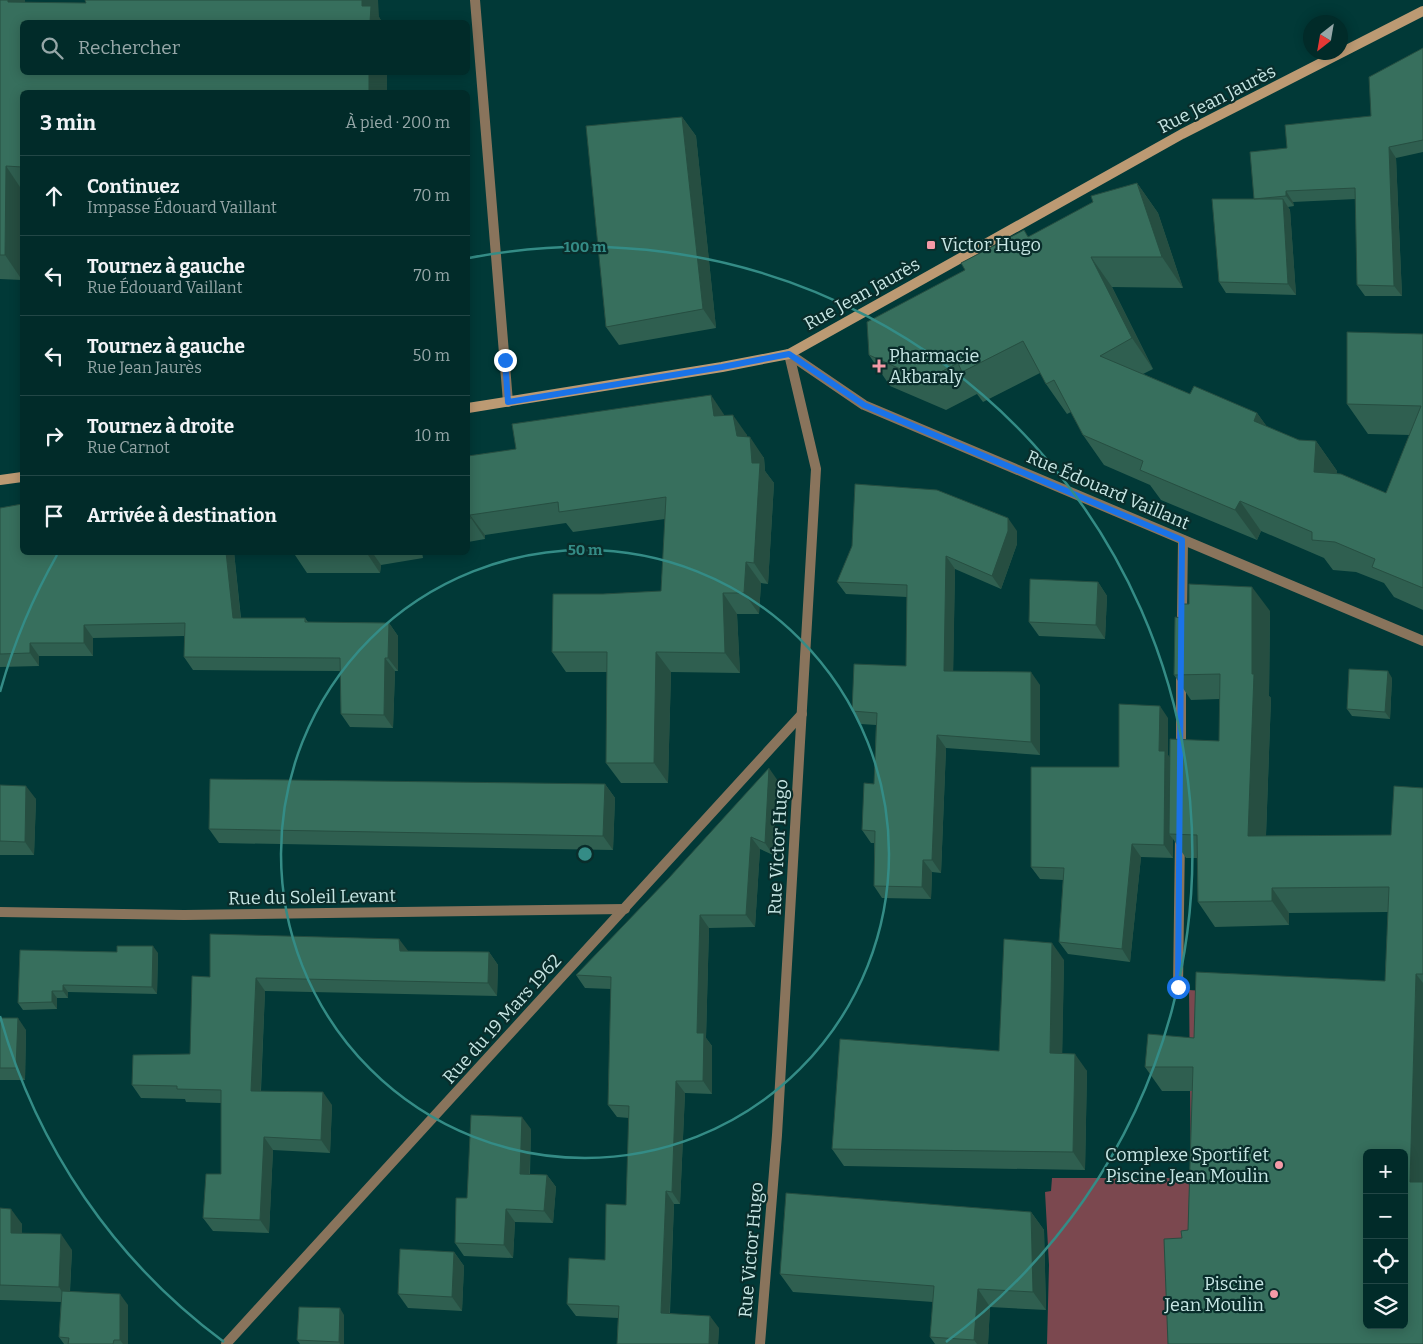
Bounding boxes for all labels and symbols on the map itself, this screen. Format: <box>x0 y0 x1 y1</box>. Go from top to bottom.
north arrow <box>1303 15 1348 60</box>
street label: Rue Jean Jaurès <box>1154 60 1280 138</box>
place label: Victor Hugo <box>941 234 1041 256</box>
text: 100 m <box>564 238 607 256</box>
marker: Victor Hugo <box>925 239 937 251</box>
street label: Rue Jean Jaurès <box>800 253 924 335</box>
place label: Pharmacie Akbaraly <box>889 345 979 388</box>
route end <box>494 349 517 372</box>
marker: Pharmacie Akbaraly <box>873 360 885 372</box>
street label: Rue Édouard Vaillant <box>1023 445 1194 534</box>
text: 50 m <box>568 541 603 559</box>
street label: Rue Victor Hugo <box>763 779 793 915</box>
centre of rings <box>576 845 594 863</box>
street label: Rue du Soleil Levant <box>228 885 397 909</box>
street label: Rue du 19 Mars 1962 <box>438 950 566 1088</box>
route start <box>1167 976 1190 999</box>
place label: Complexe Sportif et Piscine Jean Moulin <box>1105 1144 1270 1187</box>
marker: Complexe Sportif et Piscine Jean Moulin <box>1273 1159 1285 1171</box>
street label: Rue Victor Hugo <box>734 1181 768 1319</box>
place label: Piscine Jean Moulin <box>1163 1273 1265 1316</box>
marker: Piscine Jean Moulin <box>1268 1288 1280 1300</box>

